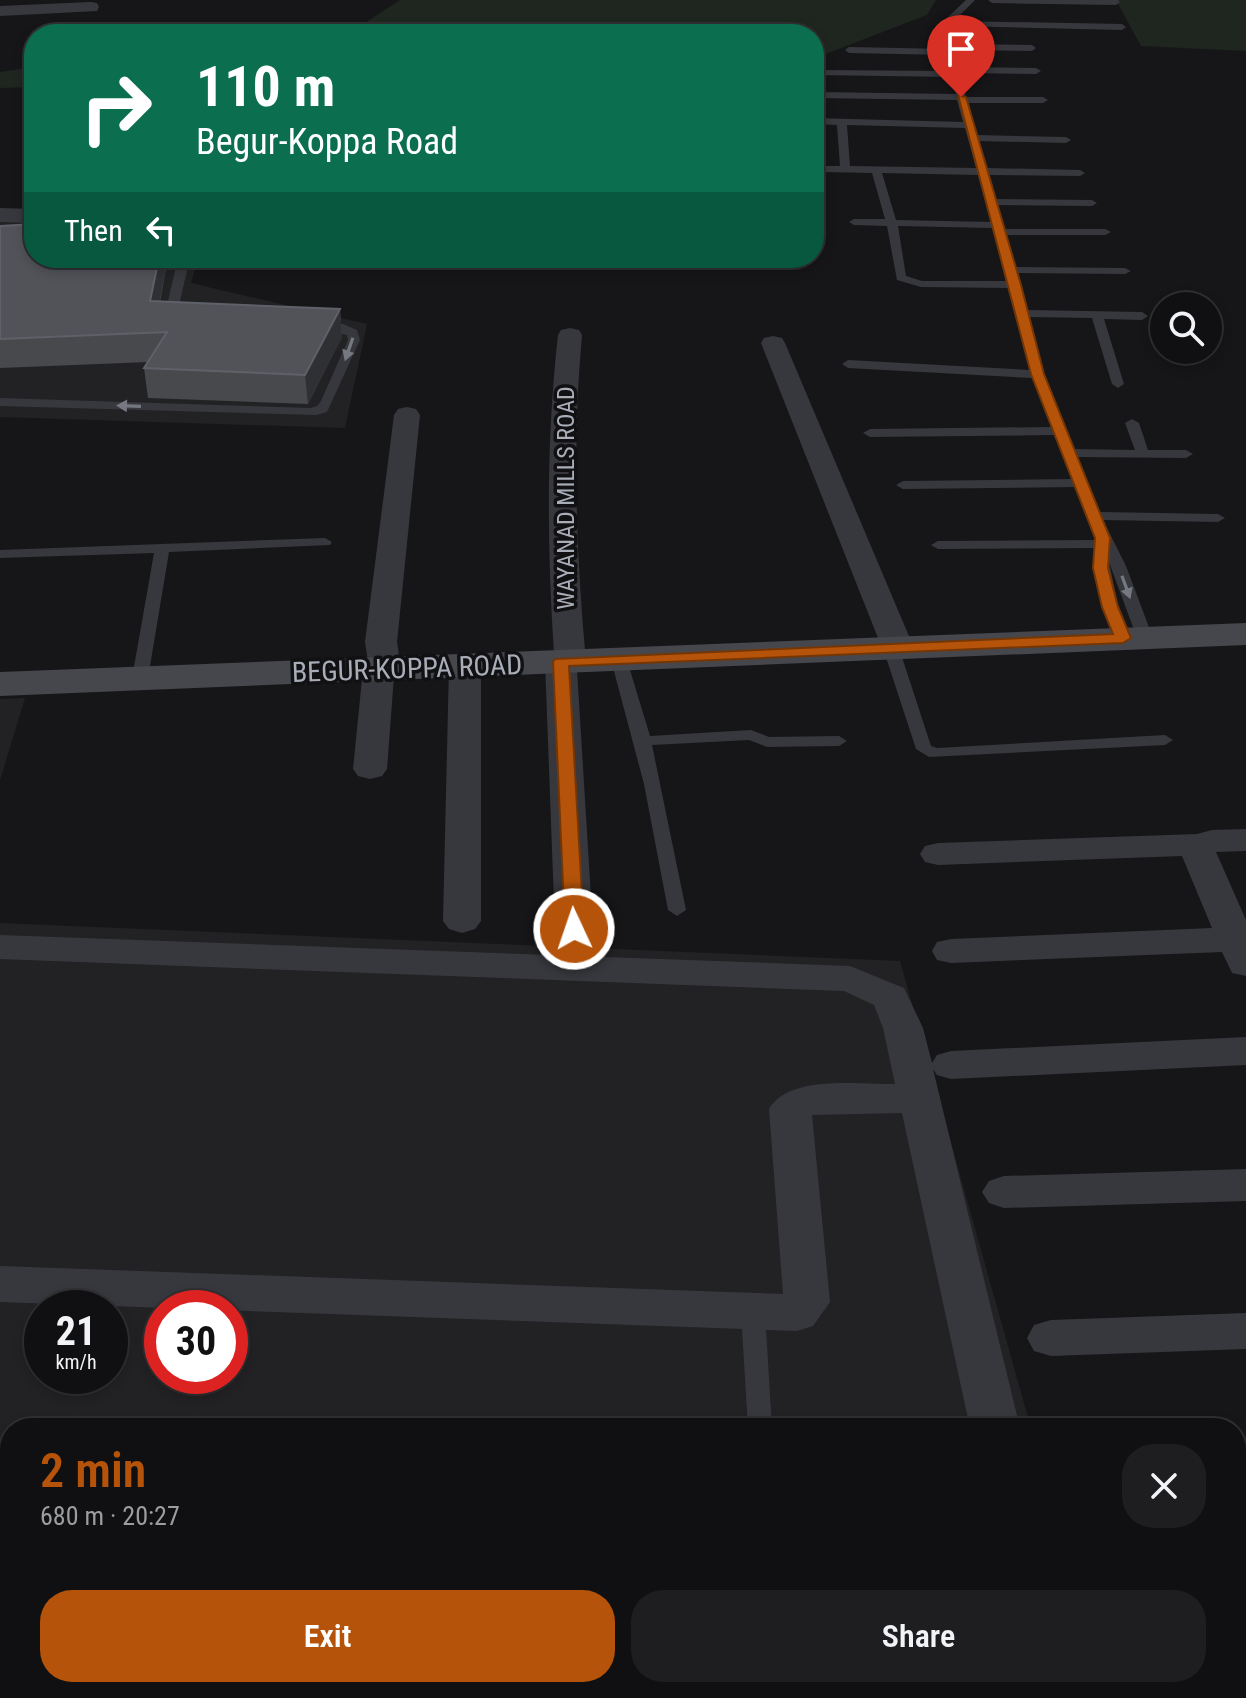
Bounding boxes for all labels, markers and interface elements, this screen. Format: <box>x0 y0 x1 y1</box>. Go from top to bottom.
pin <box>927 15 995 97</box>
icon: arrive <box>939 27 983 71</box>
text: 110 m <box>196 54 335 120</box>
icon: right <box>64 56 168 160</box>
text: Begur-Koppa Road <box>196 121 458 163</box>
icon: left <box>139 208 183 252</box>
text: Then <box>64 213 123 248</box>
map controls <box>1150 292 1222 364</box>
button: search <box>1150 292 1222 364</box>
one-way arrow <box>343 337 355 361</box>
street label: WAYANAD MILLS ROAD <box>552 386 580 610</box>
one-way arrow <box>116 399 141 412</box>
one-way arrow <box>1120 575 1133 599</box>
street label: BEGUR-KOPPA ROAD <box>291 648 523 689</box>
position arrow <box>532 887 616 971</box>
speed limit sign: 30 <box>144 1290 248 1394</box>
text: 21 <box>56 1308 96 1355</box>
text: km/h <box>55 1350 97 1374</box>
text: 2 min <box>40 1442 146 1499</box>
button: close <box>1122 1444 1206 1528</box>
text: 680 m · 20:27 <box>40 1501 180 1531</box>
button: Exit <box>40 1590 615 1682</box>
button: Share <box>631 1590 1206 1682</box>

